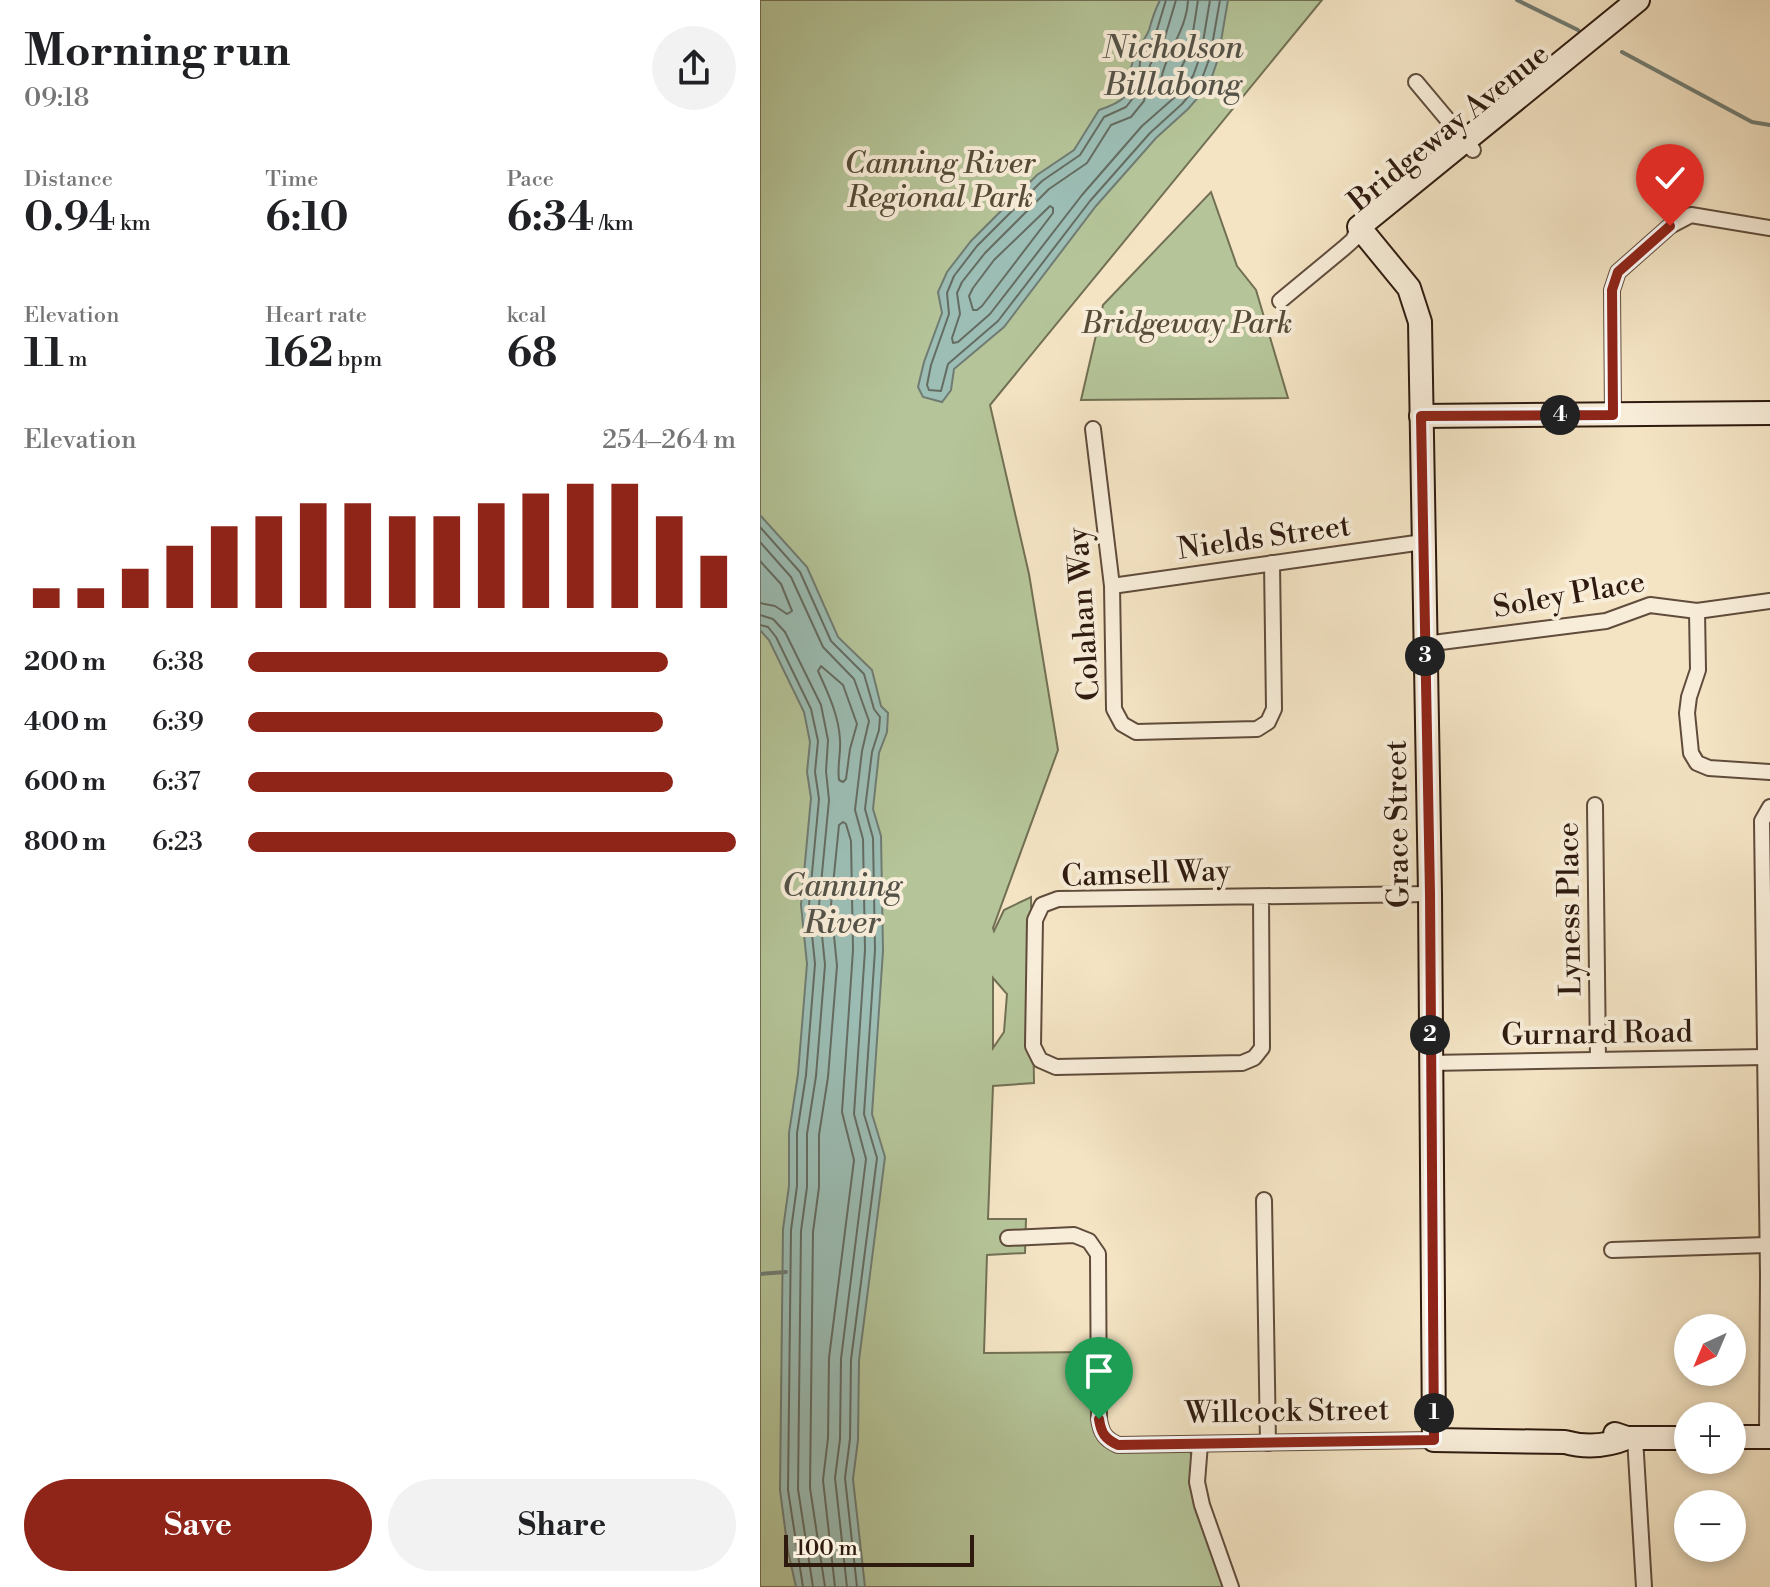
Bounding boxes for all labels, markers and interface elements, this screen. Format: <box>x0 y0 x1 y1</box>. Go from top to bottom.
text: Morning run <box>24 24 290 79</box>
button: share <box>652 26 736 110</box>
water label: Nicholson Billabong <box>1102 28 1244 105</box>
street label: Bridgeway Avenue <box>1340 35 1557 221</box>
text: 09:18 <box>24 82 90 114</box>
pin <box>1636 144 1704 226</box>
park label: Canning River Regional Park <box>844 145 1037 217</box>
icon: check <box>1648 156 1692 200</box>
text: Distance <box>24 166 113 193</box>
text: Time <box>265 166 318 193</box>
text: Pace <box>507 166 554 193</box>
text: 0.94 <box>24 193 116 243</box>
text: 6:10 <box>265 193 349 243</box>
text: 6:34 <box>507 193 594 243</box>
text: km <box>116 210 151 237</box>
text: /km <box>594 210 634 237</box>
text: Elevation <box>24 302 119 329</box>
text: Heart rate <box>265 302 367 329</box>
text: kcal <box>507 302 547 329</box>
park label: Bridgeway Park <box>1081 305 1293 343</box>
text: 11 <box>24 329 64 379</box>
text: 162 <box>265 329 333 379</box>
text: 68 <box>507 329 557 379</box>
text: m <box>64 346 88 373</box>
text: bpm <box>333 346 382 373</box>
pin: 4 <box>1540 395 1580 435</box>
text: 4 <box>1553 401 1567 428</box>
text: Elevation <box>24 424 137 456</box>
text: 254–264 m <box>602 424 736 456</box>
street label: Nields Street <box>1175 507 1353 569</box>
street label: Colahan Way <box>1059 526 1109 702</box>
street label: Soley Place <box>1490 563 1648 627</box>
pin: 3 <box>1405 636 1445 676</box>
text: 3 <box>1418 642 1432 669</box>
text: 200 m <box>24 646 106 678</box>
text: 6:38 <box>152 646 204 678</box>
text: 400 m <box>24 706 107 738</box>
text: 6:39 <box>152 706 204 738</box>
street label: Grace Street <box>1378 739 1418 908</box>
text: 600 m <box>24 766 106 798</box>
text: 6:37 <box>152 766 201 798</box>
street label: Lyness Place <box>1549 822 1591 996</box>
text: 800 m <box>24 826 106 858</box>
text: 6:23 <box>152 826 203 858</box>
street label: Camsell Way <box>1061 852 1232 896</box>
water label: Canning River <box>782 866 904 943</box>
street label: Gurnard Road <box>1501 1013 1693 1055</box>
pin: 2 <box>1410 1015 1450 1055</box>
text: 2 <box>1423 1021 1437 1048</box>
north arrow <box>1674 1314 1746 1386</box>
map controls <box>1674 1314 1746 1562</box>
pin <box>1065 1337 1133 1419</box>
icon: arrive <box>1077 1349 1121 1393</box>
street label: Willcock Street <box>1184 1391 1390 1433</box>
pin: 1 <box>1414 1393 1454 1433</box>
text: 1 <box>1429 1399 1439 1426</box>
button: + <box>1674 1402 1746 1474</box>
button: Save <box>24 1479 372 1571</box>
button: Share <box>388 1479 736 1571</box>
button: − <box>1674 1490 1746 1562</box>
scale bar <box>784 1531 974 1567</box>
text: 100 m <box>796 1535 858 1562</box>

